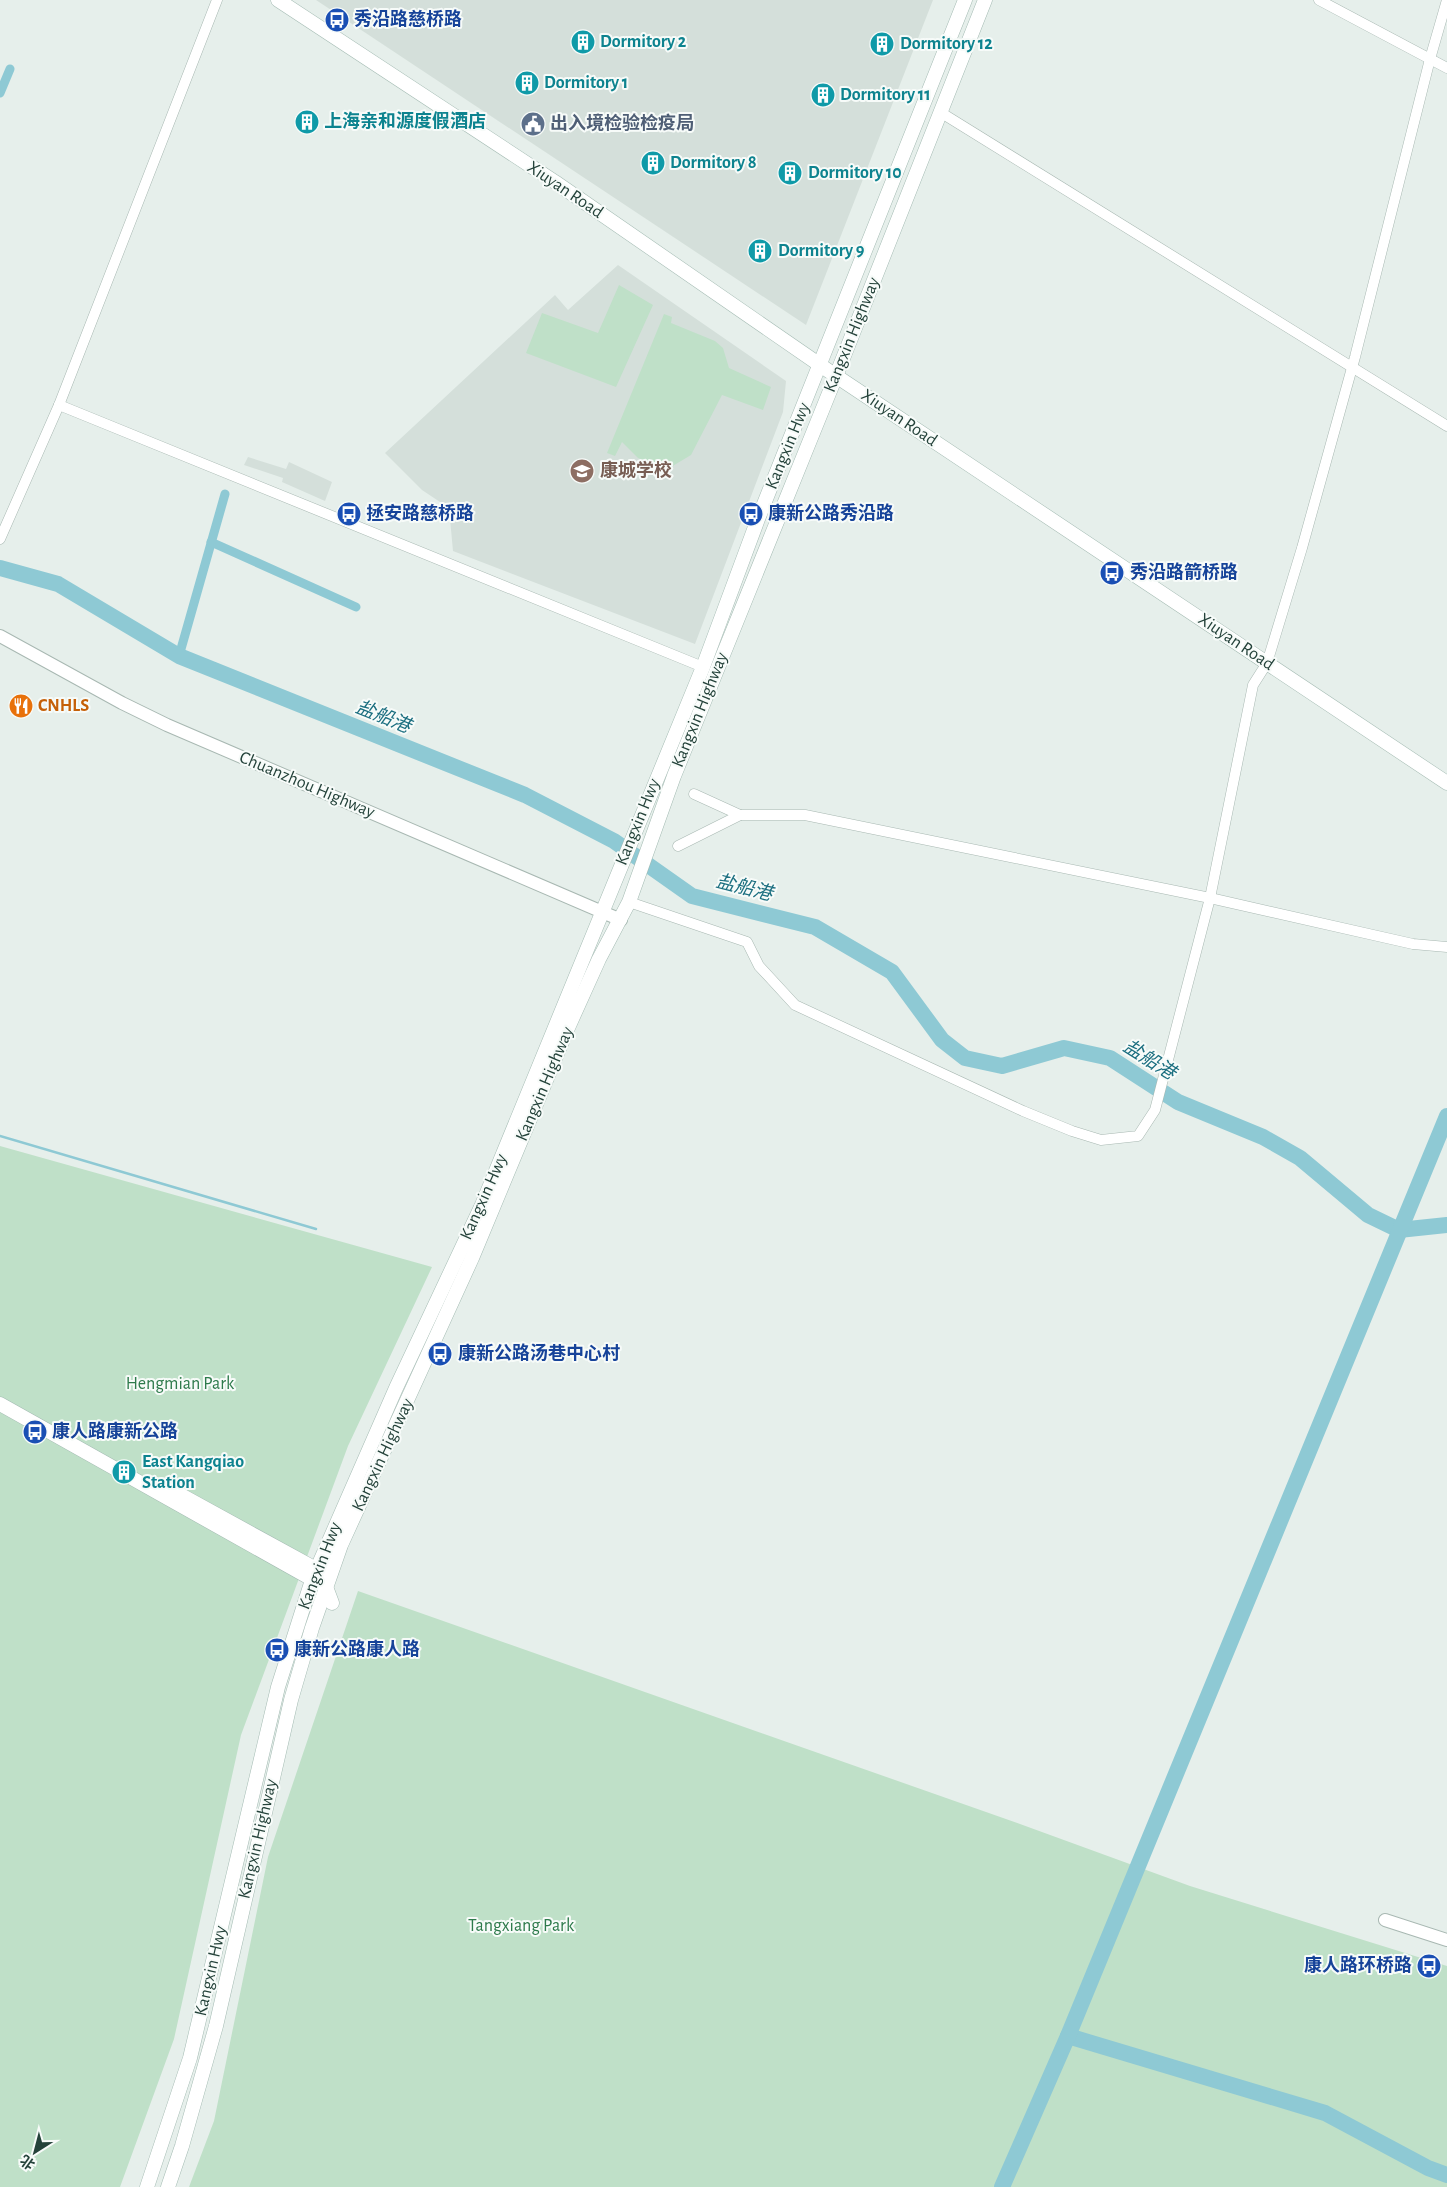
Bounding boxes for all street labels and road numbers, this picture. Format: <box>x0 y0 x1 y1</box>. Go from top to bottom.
street label: Xiuyan Road <box>524 158 606 222</box>
street label: Kangxin Highway <box>821 275 883 395</box>
street label: Xiuyan Road <box>858 386 940 450</box>
street label: Kangxin Hwy <box>762 400 814 492</box>
street label: Xiuyan Road <box>1195 610 1277 674</box>
street label: Kangxin Highway <box>669 650 731 770</box>
street label: Chuanzhou Highway <box>237 748 378 822</box>
street label: Kangxin Hwy <box>612 776 664 868</box>
street label: Kangxin Highway <box>513 1024 577 1144</box>
street label: Kangxin Hwy <box>457 1151 511 1243</box>
street label: Kangxin Highway <box>349 1395 417 1514</box>
street label: Kangxin Hwy <box>295 1520 345 1612</box>
street label: Kangxin Highway <box>235 1777 281 1901</box>
street label: Kangxin Hwy <box>192 1924 230 2018</box>

